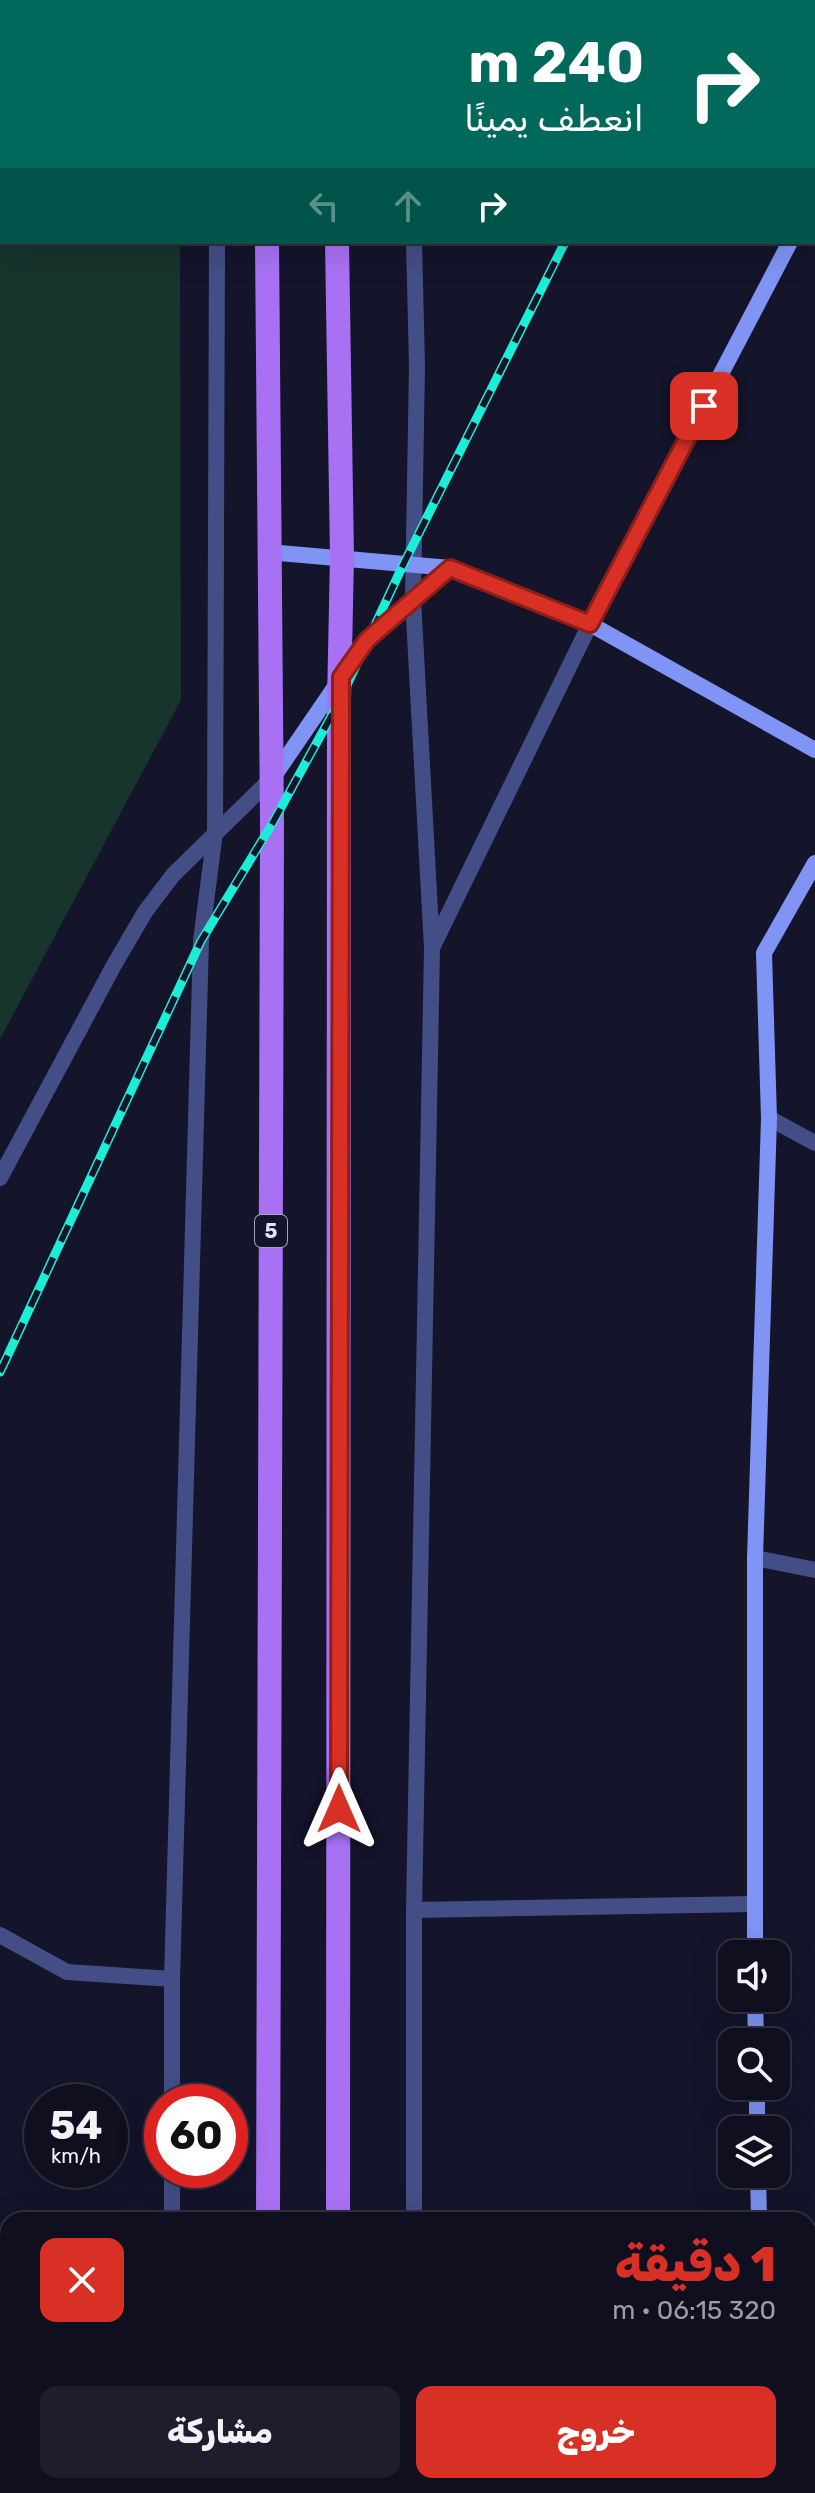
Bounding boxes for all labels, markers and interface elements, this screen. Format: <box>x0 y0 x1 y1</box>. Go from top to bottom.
text: 240 m <box>468 30 644 96</box>
icon: right <box>672 32 776 136</box>
text: انعطف يمينًا <box>464 97 644 140</box>
icon: left <box>302 184 346 228</box>
icon: ahead <box>386 184 430 228</box>
icon: right <box>470 184 514 228</box>
pin <box>670 372 738 440</box>
icon: arrive <box>682 384 726 428</box>
road number: 5 <box>255 1215 287 1247</box>
position arrow <box>297 1767 381 1851</box>
map controls <box>718 1940 790 2188</box>
button: sound <box>718 1940 790 2012</box>
button: search <box>718 2028 790 2100</box>
speed limit sign: 60 <box>144 2084 248 2188</box>
text: 54 <box>49 2102 103 2149</box>
button: layers <box>718 2116 790 2188</box>
text: km/h <box>51 2144 101 2168</box>
text: 1 دقيقة <box>615 2236 776 2293</box>
button: close <box>40 2238 124 2322</box>
text: 320 m · 06:15 <box>612 2295 776 2326</box>
button: مشاركة <box>40 2386 400 2478</box>
button: خروج <box>416 2386 776 2478</box>

